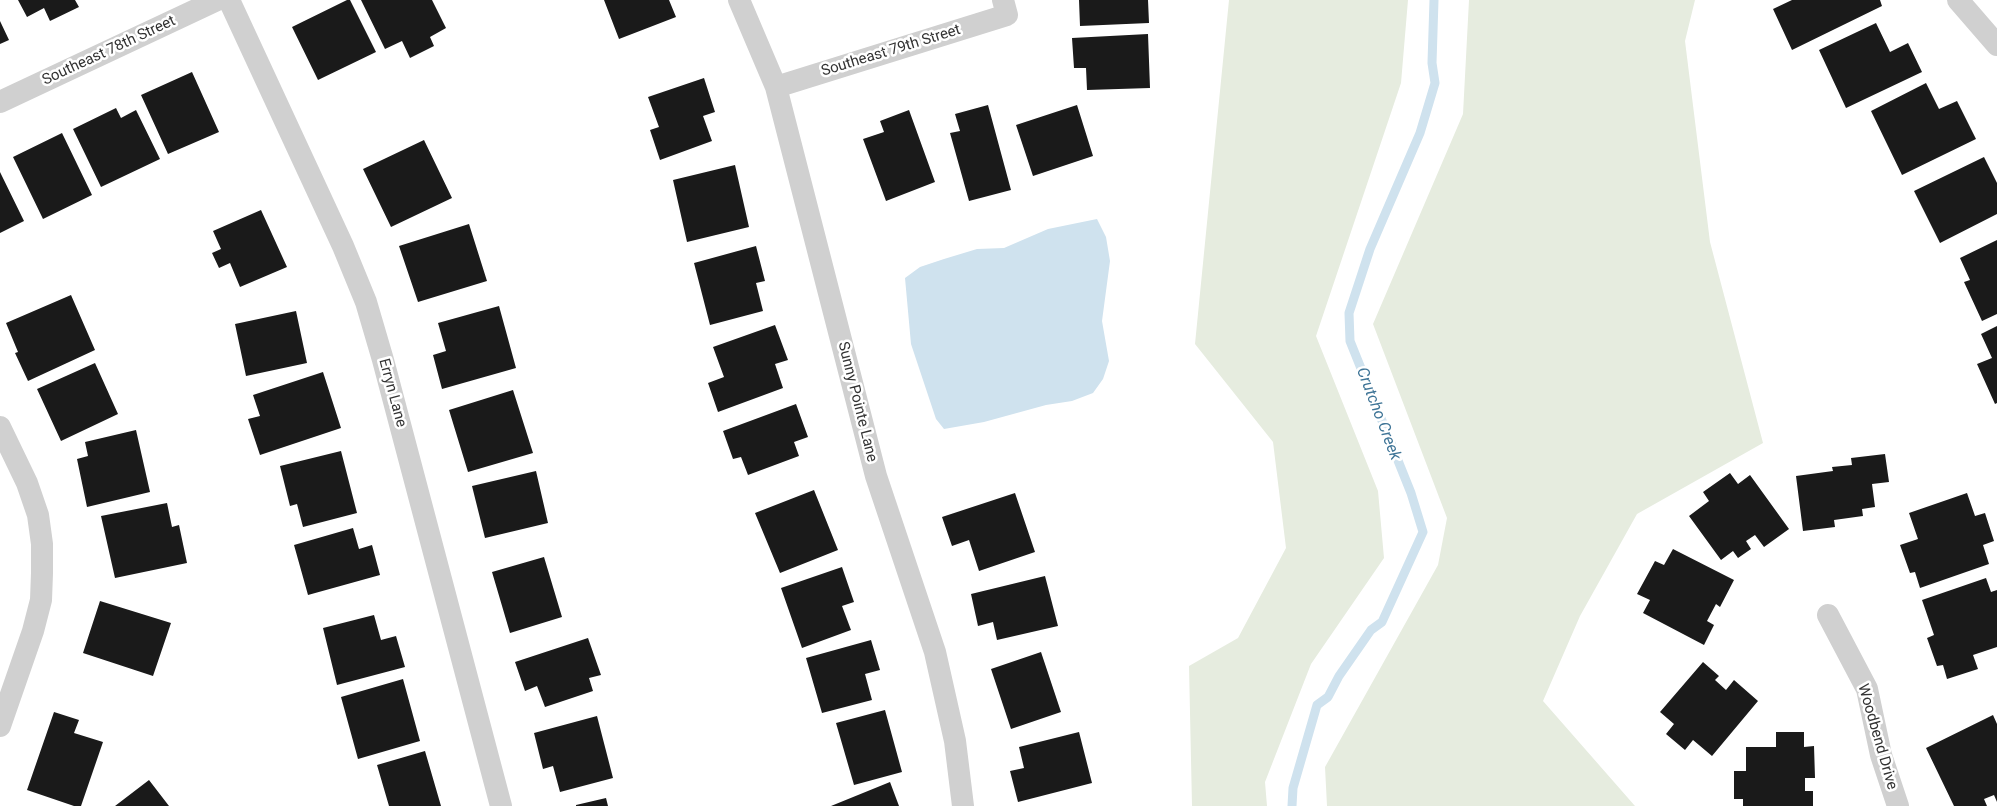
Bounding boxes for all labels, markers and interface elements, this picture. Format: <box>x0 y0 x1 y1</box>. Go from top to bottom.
street label: Southeast 78th Street <box>40 12 178 90</box>
street label: Southeast 79th Street <box>819 21 963 81</box>
street label: Sunny Pointe Lane <box>833 340 881 464</box>
street label: Erryn Lane <box>374 357 410 429</box>
water label: Crutcho Creek <box>1351 365 1405 463</box>
street label: Woodbend Drive <box>1853 682 1901 792</box>

